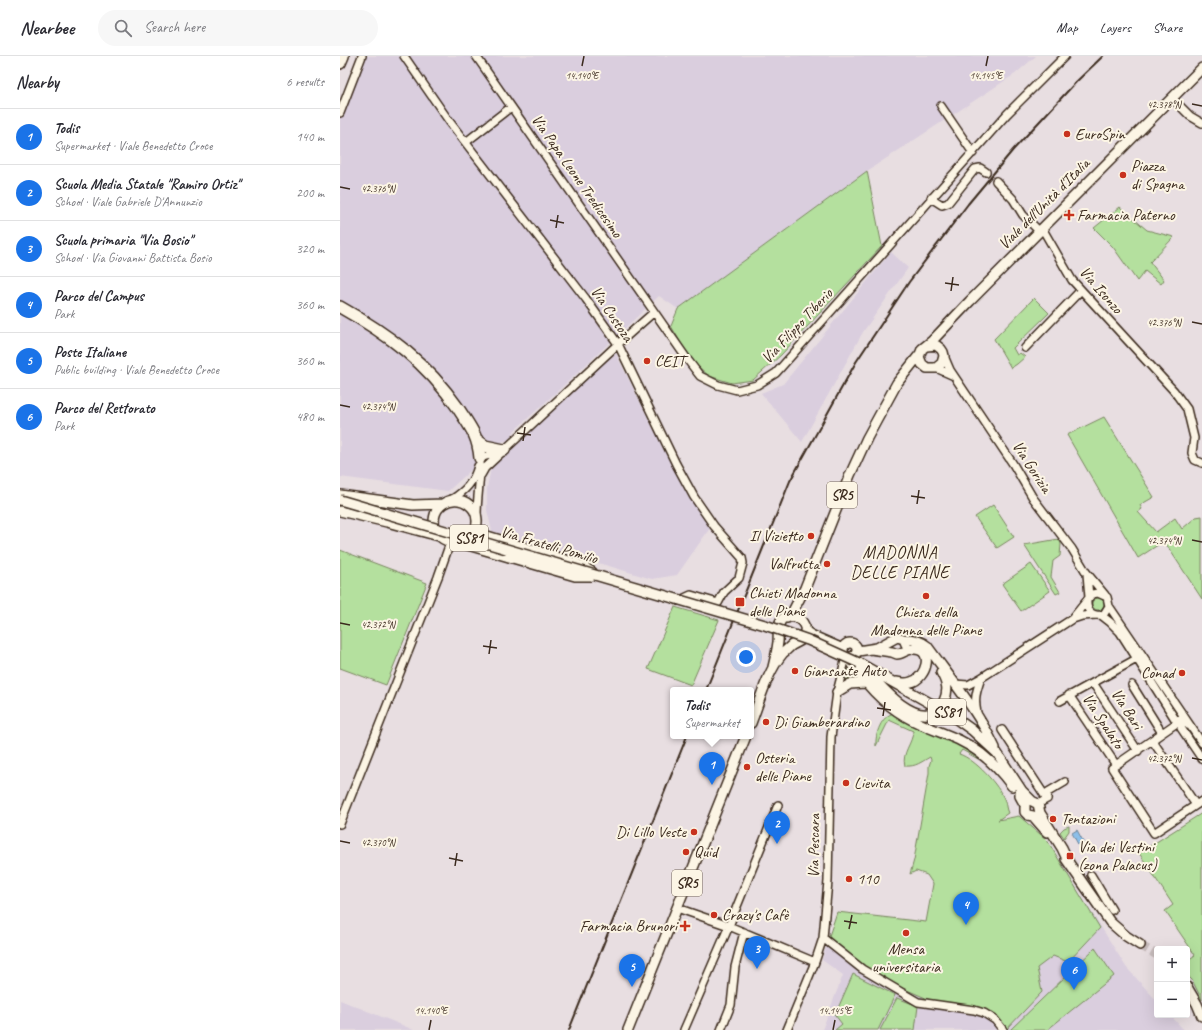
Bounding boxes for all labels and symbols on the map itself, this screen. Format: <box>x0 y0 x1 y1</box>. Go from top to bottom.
text: 14.140°E <box>566 69 600 82</box>
text: 14.145°E <box>970 69 1004 82</box>
text: 42.378°N <box>1147 98 1183 111</box>
street label: Via Papa Leone Tredicesimo <box>527 110 628 243</box>
place label: EuroSpin <box>1075 124 1126 144</box>
marker: EuroSpin <box>1062 129 1072 139</box>
street label: Viale dell'Unità d'Italia <box>994 153 1095 254</box>
place label: Piazza di Spagna <box>1131 156 1185 194</box>
marker: Piazza di Spagna <box>1118 170 1128 180</box>
text: 42.376°N <box>361 182 397 195</box>
place label: Farmacia Paterno <box>1077 205 1176 225</box>
marker: Farmacia Paterno <box>1064 210 1074 220</box>
street label: Via Isonzo <box>1075 262 1128 319</box>
street label: Via Custoza <box>586 282 639 347</box>
street label: Via Filippo Tiberio <box>757 283 838 368</box>
text: 42.376°N <box>1147 316 1183 329</box>
place label: CEIT <box>655 351 688 371</box>
marker: CEIT <box>642 356 652 366</box>
text: 42.374°N <box>361 400 397 413</box>
street label: Via Gorizia <box>1008 437 1057 498</box>
road number: SR5 <box>827 482 857 508</box>
street label: Via Fratelli Pomilio <box>498 522 601 569</box>
road number: SS81 <box>450 525 488 551</box>
place label: Il Vizietto <box>749 526 804 546</box>
marker: Il Vizietto <box>806 531 816 541</box>
text: 42.374°N <box>1147 534 1183 547</box>
district label: MADONNA DELLE PIANE <box>850 542 951 583</box>
place label: Valfrutta <box>769 554 820 574</box>
marker: Valfrutta <box>822 559 832 569</box>
place label: Chieti Madonna delle Piane <box>749 583 837 621</box>
marker: Chiesa della Madonna delle Piane <box>921 591 931 601</box>
marker: Chieti Madonna delle Piane <box>734 596 746 608</box>
place label: Chiesa della Madonna delle Piane <box>870 602 983 640</box>
text: 42.372°N <box>361 618 397 631</box>
your location <box>736 647 756 667</box>
place label: Giansante Auto <box>803 661 887 681</box>
place label: Conad <box>1141 663 1177 683</box>
marker: Giansante Auto <box>790 666 800 676</box>
marker: Conad <box>1177 668 1187 678</box>
street label: Via Bari <box>1106 685 1149 735</box>
street label: Via Spalato <box>1078 689 1130 754</box>
road number: SS81 <box>928 699 966 725</box>
place label: Di Giamberardino <box>774 712 870 732</box>
marker: Di Giamberardino <box>761 717 771 727</box>
place label: Osteria delle Piane <box>755 748 813 786</box>
pin: 1 <box>699 752 725 785</box>
text: 42.372°N <box>1147 752 1183 765</box>
marker: Osteria delle Piane <box>742 762 752 772</box>
place label: Lievita <box>854 773 891 793</box>
marker: Lievita <box>841 778 851 788</box>
place label: Tentazioni <box>1061 809 1117 829</box>
pin: 2 <box>764 811 790 844</box>
street label: Via Pescara <box>803 812 825 878</box>
marker: Tentazioni <box>1048 814 1058 824</box>
place label: Di Lillo Veste <box>616 822 688 842</box>
marker: Di Lillo Veste <box>689 827 699 837</box>
text: 42.370°N <box>361 836 397 849</box>
place label: Via dei Vestini (zona Palacus) <box>1078 837 1158 875</box>
place label: Quid <box>694 842 720 862</box>
marker: Quid <box>681 847 691 857</box>
marker: Via dei Vestini (zona Palacus) <box>1065 851 1075 861</box>
place label: 110 <box>857 869 880 889</box>
road number: SR5 <box>672 870 702 896</box>
marker: 110 <box>844 874 854 884</box>
pin: 4 <box>953 892 979 925</box>
place label: Crazy's Cafè <box>722 905 790 925</box>
marker: Crazy's Cafè <box>709 910 719 920</box>
place label: Farmacia Brunori <box>580 916 679 936</box>
marker: Farmacia Brunori <box>680 921 690 931</box>
marker: Mensa universitaria <box>901 928 911 938</box>
pin: 3 <box>744 936 770 969</box>
place label: Mensa universitaria <box>872 939 941 977</box>
pin: 5 <box>619 954 645 987</box>
pin: 6 <box>1061 957 1087 990</box>
text: 14.140°E <box>415 1004 449 1017</box>
text: 14.145°E <box>819 1004 853 1017</box>

